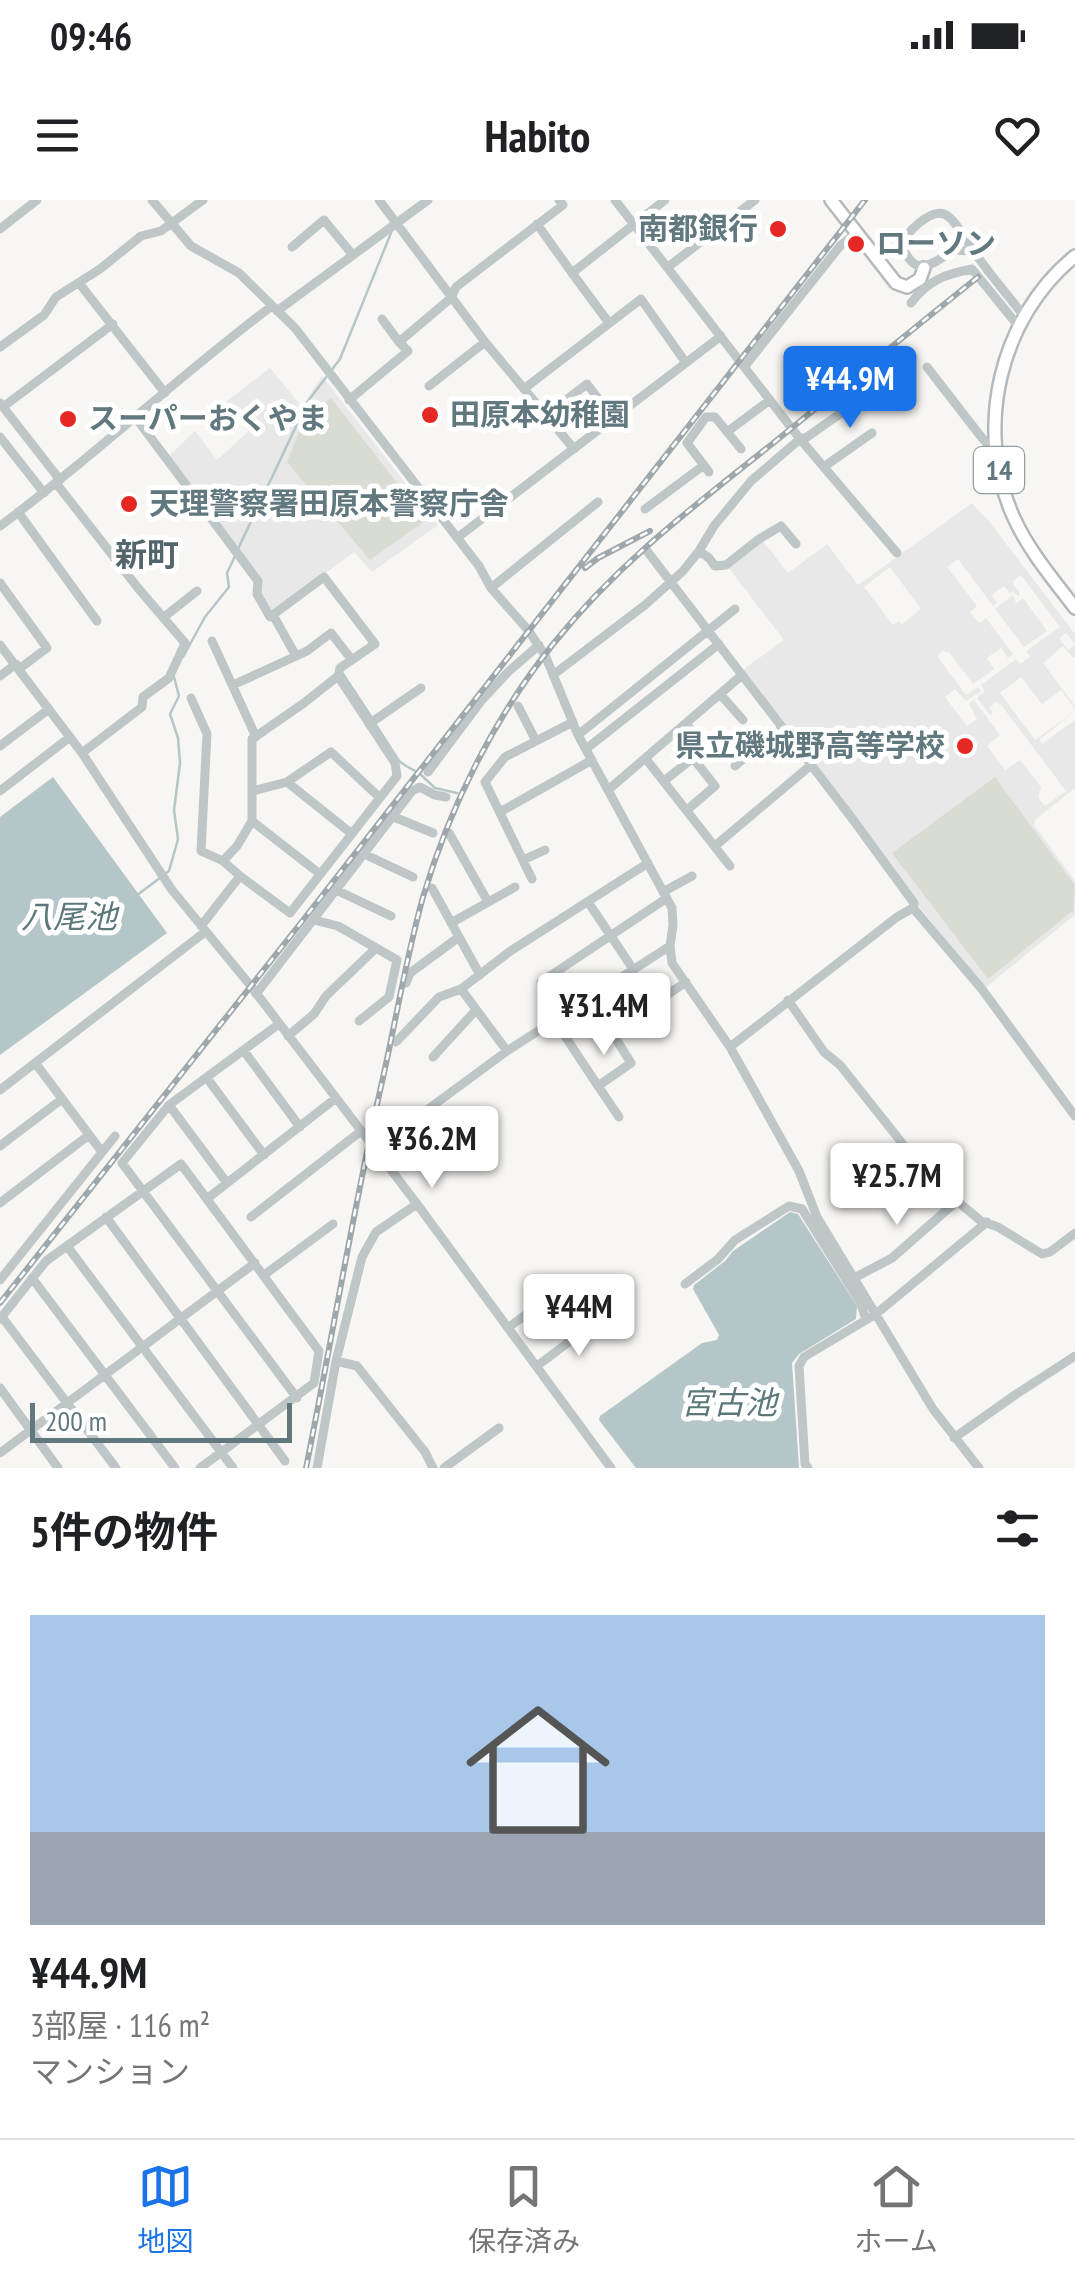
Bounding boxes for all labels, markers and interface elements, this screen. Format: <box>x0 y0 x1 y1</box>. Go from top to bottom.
text: 09:46 <box>50 11 132 60</box>
text: Habito <box>485 106 590 164</box>
icon: menu <box>30 108 85 163</box>
icon: heart <box>990 108 1045 163</box>
place label: 南都銀行 <box>638 208 758 247</box>
marker: 南都銀行 <box>767 218 789 240</box>
place label: ローソン <box>876 223 996 262</box>
marker: ローソン <box>845 233 867 255</box>
pin: ¥44.9M <box>769 346 931 431</box>
text: ¥44.9M <box>805 357 895 399</box>
place label: 田原本幼稚園 <box>450 394 630 433</box>
place label: スーパーおくやま <box>88 398 328 437</box>
marker: 田原本幼稚園 <box>419 404 441 426</box>
marker: スーパーおくやま <box>57 408 79 430</box>
road number: 14 <box>974 447 1024 493</box>
place label: 天理警察署田原本警察庁舎 <box>149 483 509 522</box>
marker: 天理警察署田原本警察庁舎 <box>118 493 140 515</box>
district label: 新町 <box>115 533 179 575</box>
place label: 県立磯城野高等学校 <box>675 725 945 764</box>
marker: 県立磯城野高等学校 <box>954 735 976 757</box>
water label: 八尾池 <box>21 895 120 937</box>
pin: ¥31.4M <box>523 973 685 1058</box>
text: ¥31.4M <box>559 984 649 1026</box>
pin: ¥36.2M <box>351 1106 513 1191</box>
text: ¥36.2M <box>387 1117 477 1159</box>
pin: ¥25.7M <box>816 1143 978 1228</box>
text: ¥25.7M <box>852 1154 942 1196</box>
pin: ¥44M <box>520 1274 638 1359</box>
text: ¥44M <box>545 1285 613 1327</box>
water label: 宮古池 <box>681 1381 780 1423</box>
scale bar <box>30 1398 292 1442</box>
text: 200 m <box>45 1402 107 1439</box>
icon: filters <box>990 1501 1045 1556</box>
text: 5件の物件 <box>30 1504 218 1559</box>
icon: home <box>448 1680 628 1860</box>
text: ¥44.9M <box>30 1945 147 2000</box>
text: 3部屋 · 116 m² <box>30 2004 210 2046</box>
text: マンション <box>30 2050 190 2092</box>
tab: 地図 <box>137 2159 193 2259</box>
tab: 保存済み <box>468 2159 580 2259</box>
tab: ホーム <box>855 2159 938 2259</box>

